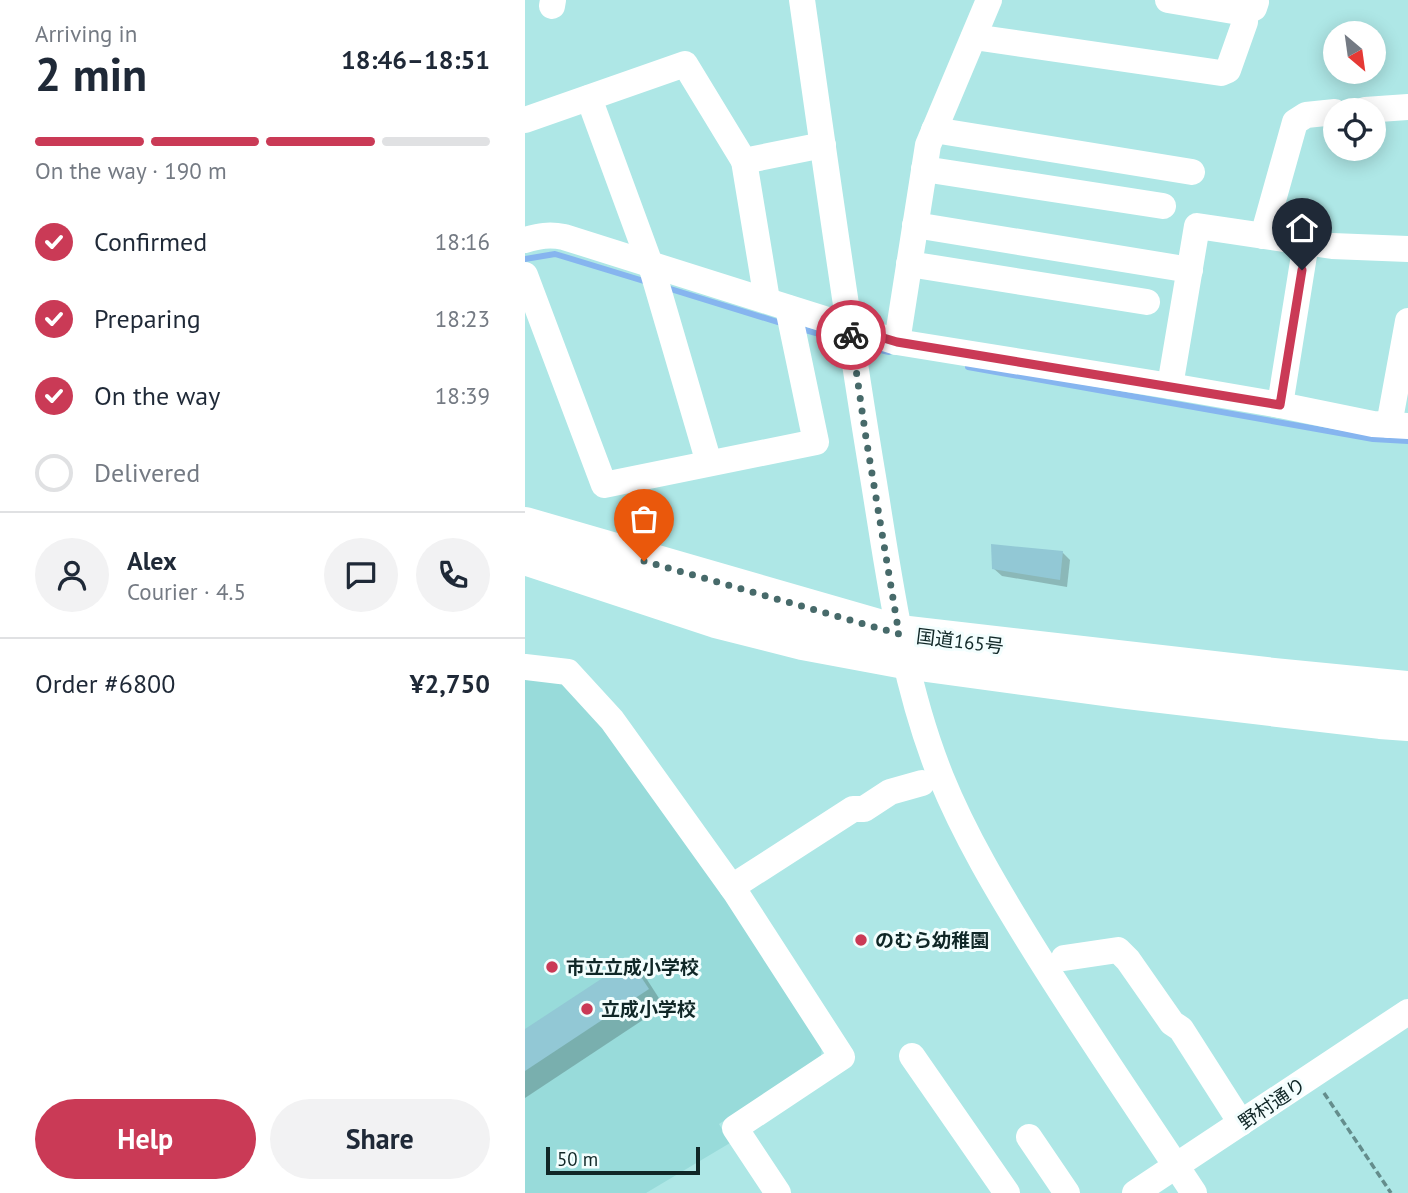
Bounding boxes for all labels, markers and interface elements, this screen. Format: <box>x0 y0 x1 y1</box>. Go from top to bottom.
text: Arriving in <box>35 19 137 48</box>
north arrow <box>1323 21 1386 84</box>
map controls <box>1323 21 1386 161</box>
text: 18:46–18:51 <box>341 43 490 76</box>
text: 2 min <box>35 44 147 104</box>
button: locate <box>1323 98 1386 161</box>
text: On the way · 190 m <box>35 156 227 185</box>
pin <box>1272 198 1332 270</box>
icon: home <box>1283 209 1321 247</box>
icon: check <box>35 223 73 261</box>
text: Confirmed <box>94 225 207 258</box>
text: 18:16 <box>435 227 490 256</box>
icon: check <box>35 300 73 338</box>
courier <box>816 300 886 370</box>
text: Preparing <box>94 302 201 335</box>
text: 18:23 <box>435 304 490 333</box>
icon: bike <box>832 316 870 354</box>
icon: check <box>35 377 73 415</box>
text: On the way <box>94 379 220 412</box>
text: 18:39 <box>435 381 490 410</box>
text: Delivered <box>94 456 200 489</box>
pin <box>614 489 674 561</box>
icon: bag <box>625 500 663 538</box>
button: person <box>35 538 109 612</box>
button: chat <box>324 538 398 612</box>
button: phone <box>416 538 490 612</box>
text: Alex <box>127 544 177 577</box>
text: Courier · 4.5 <box>127 577 246 606</box>
street label: 国道165号 <box>915 624 1005 658</box>
text: Order #6800 <box>35 667 175 700</box>
text: ¥2,750 <box>410 667 490 700</box>
place label: のむら幼稚園 <box>875 928 989 952</box>
marker: のむら幼稚園 <box>853 932 869 948</box>
place label: 市立立成小学校 <box>566 955 699 979</box>
marker: 市立立成小学校 <box>544 959 560 975</box>
place label: 立成小学校 <box>601 997 696 1021</box>
marker: 立成小学校 <box>579 1001 595 1017</box>
street label: 野村通り <box>1234 1072 1310 1134</box>
button: Help <box>35 1099 256 1179</box>
button: Share <box>270 1099 490 1179</box>
scale bar <box>546 1144 700 1176</box>
text: 50 m <box>557 1147 598 1171</box>

